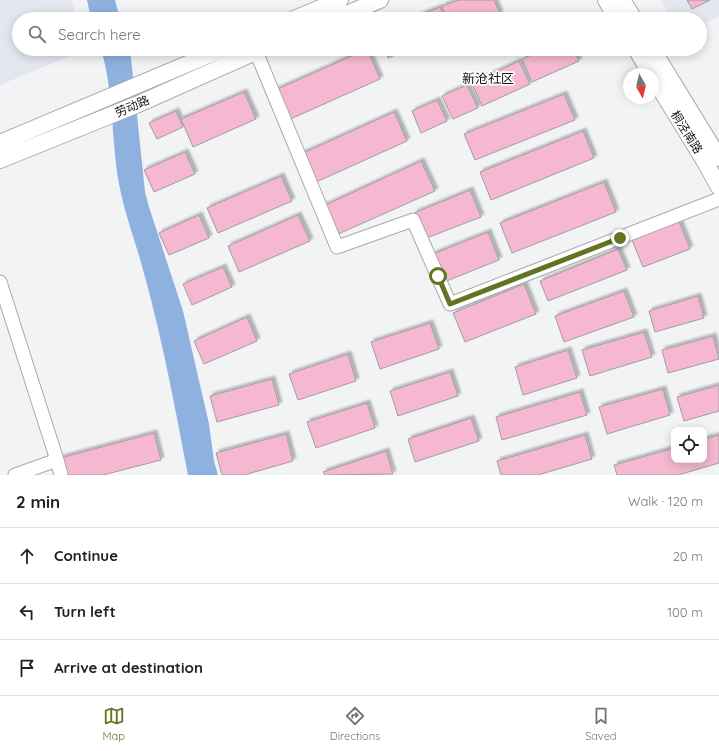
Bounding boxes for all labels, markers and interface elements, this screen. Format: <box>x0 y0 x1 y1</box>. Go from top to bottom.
search box <box>12 12 707 56</box>
icon: search <box>26 23 48 45</box>
text: Search here <box>58 25 141 44</box>
north arrow <box>623 68 659 104</box>
district label: 新沧社区 <box>462 70 514 86</box>
street label: 劳动路 <box>112 92 152 120</box>
street label: 桐泾南路 <box>668 108 706 156</box>
route end <box>611 229 629 247</box>
route start <box>429 267 447 285</box>
map controls <box>671 427 707 463</box>
button: locate <box>671 427 707 463</box>
text: 2 min <box>16 491 60 512</box>
text: Walk · 120 m <box>628 493 703 509</box>
icon: ahead <box>16 545 38 567</box>
text: Continue <box>54 546 118 565</box>
text: 20 m <box>673 548 703 564</box>
icon: left <box>16 601 38 623</box>
text: Turn left <box>54 602 116 621</box>
text: 100 m <box>667 604 703 620</box>
icon: arrive <box>16 657 38 679</box>
text: Arrive at destination <box>54 658 203 677</box>
tab: Map <box>102 705 125 743</box>
tab: Directions <box>330 705 380 743</box>
tab: Saved <box>585 705 617 743</box>

